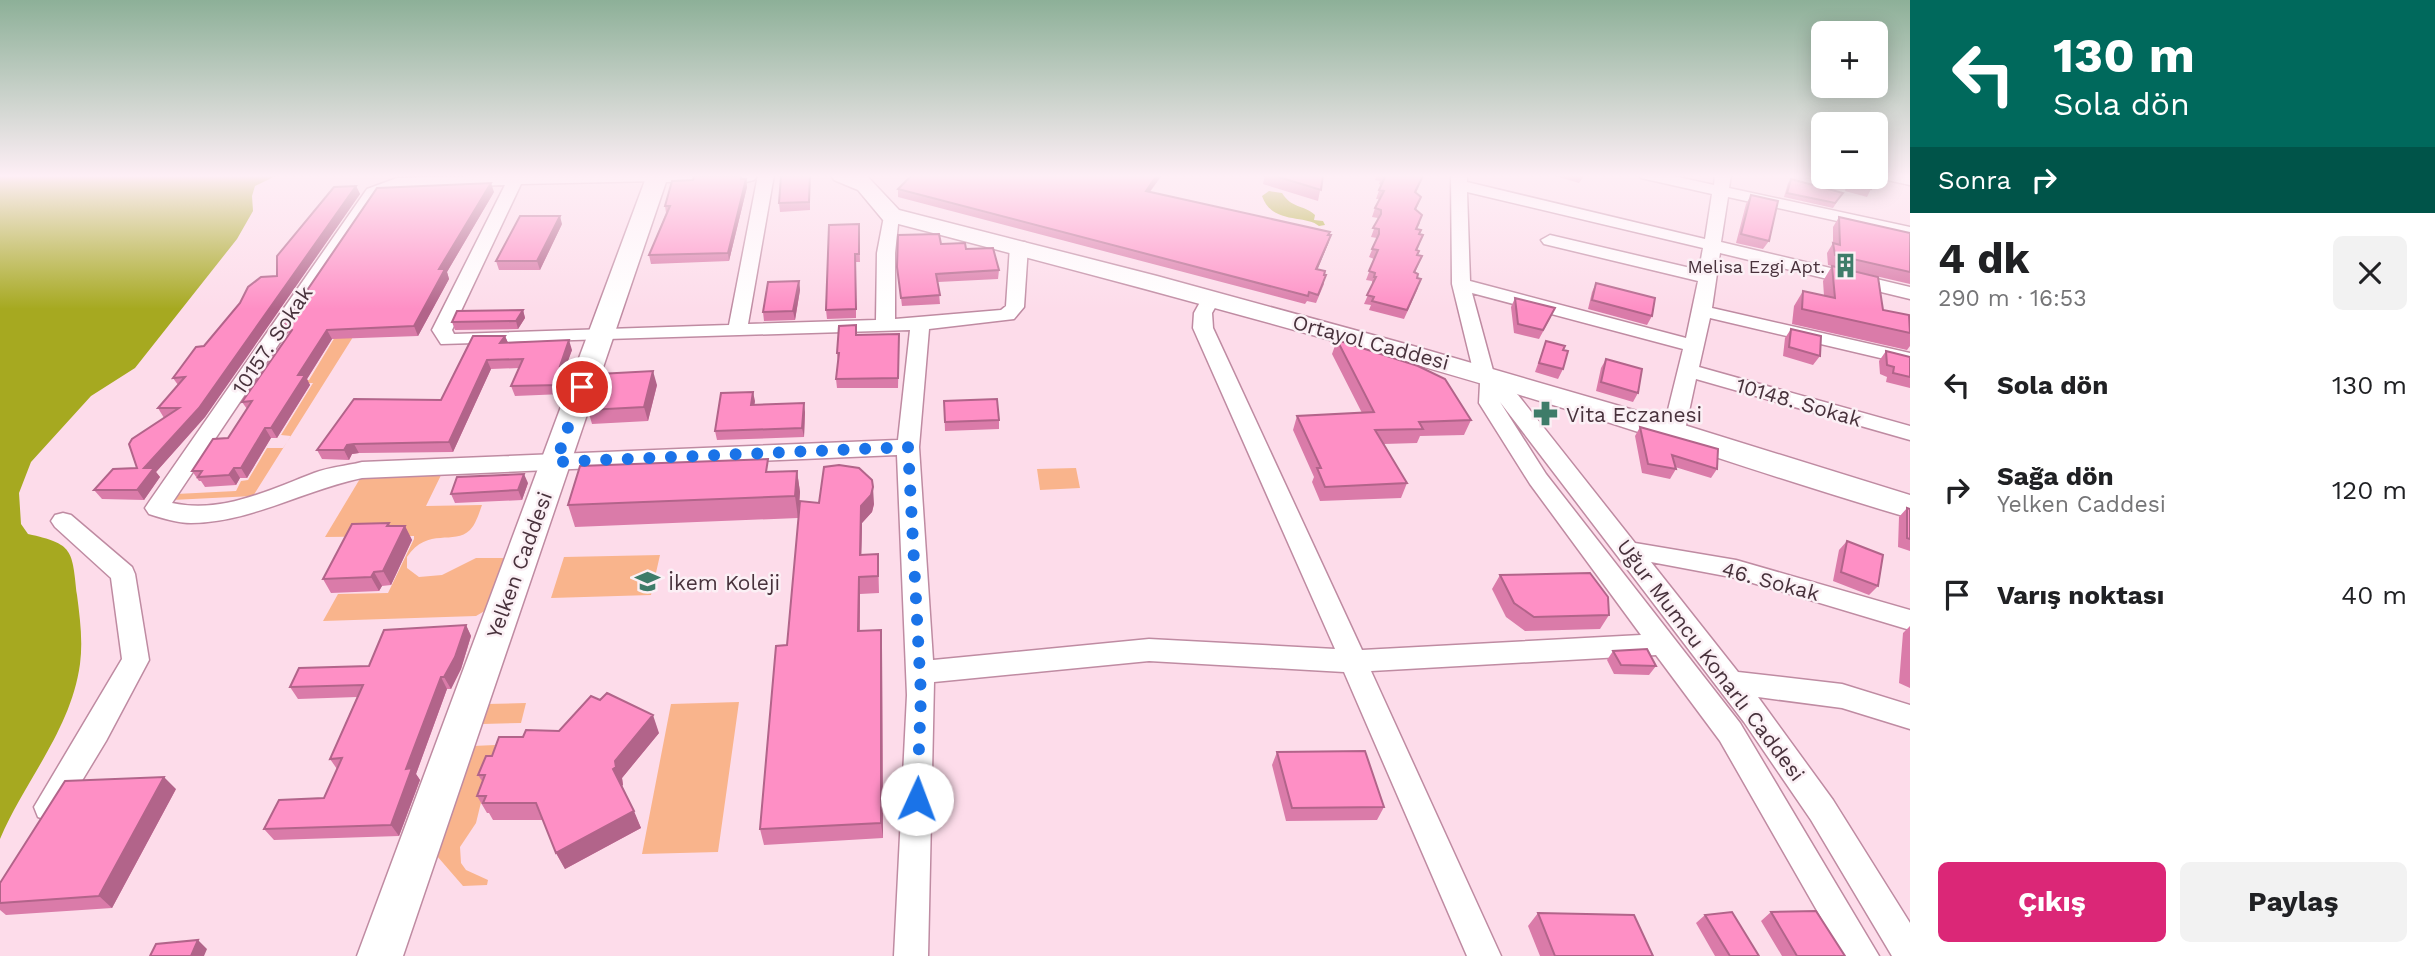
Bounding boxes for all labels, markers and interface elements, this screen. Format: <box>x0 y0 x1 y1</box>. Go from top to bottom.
map controls <box>1811 21 1888 189</box>
button: + <box>1811 21 1888 98</box>
text: 130 m <box>2053 26 2195 84</box>
icon: left <box>1938 28 2029 119</box>
text: Sola dön <box>2053 85 2190 123</box>
button: − <box>1811 112 1888 189</box>
icon: right <box>2025 161 2063 199</box>
text: Sonra <box>1938 165 2011 195</box>
text: 4 dk <box>1938 234 2030 283</box>
button: close <box>2333 236 2407 310</box>
building icon: Melisa Ezgi Apt. <box>1831 252 1859 280</box>
place label: Melisa Ezgi Apt. <box>1687 256 1825 277</box>
street label: 10157. Sokak <box>226 281 318 399</box>
text: 290 m · 16:53 <box>1938 285 2087 312</box>
street label: Ortayol Caddesi <box>1290 309 1452 375</box>
pin <box>552 357 612 417</box>
icon: left <box>1938 366 1976 404</box>
icon: arrive <box>563 368 601 406</box>
text: Sola dön <box>1997 370 2108 400</box>
text: 130 m <box>2332 370 2407 400</box>
street label: 10148. Sokak <box>1733 372 1865 432</box>
pharmacy icon: Vita Eczanesi <box>1532 400 1560 428</box>
place label: Vita Eczanesi <box>1566 402 1702 427</box>
text: Sağa dön <box>1997 461 2114 491</box>
icon: right <box>1938 471 1976 509</box>
text: 120 m <box>2332 475 2407 505</box>
street label: Yelken Caddesi <box>481 488 557 642</box>
text: Yelken Caddesi <box>1997 491 2166 518</box>
street label: Uğur Mumcu Konarlı Caddesi <box>1612 534 1810 786</box>
street label: 46. Sokak <box>1720 556 1823 606</box>
school or university icon: İkem Koleji <box>634 568 662 596</box>
place label: İkem Koleji <box>668 570 780 595</box>
icon: arrive <box>1938 576 1976 614</box>
text: Varış noktası <box>1997 580 2164 610</box>
text: 40 m <box>2341 580 2407 610</box>
position arrow <box>880 762 954 836</box>
button: Çıkış <box>1938 862 2166 942</box>
button: Paylaş <box>2180 862 2407 942</box>

